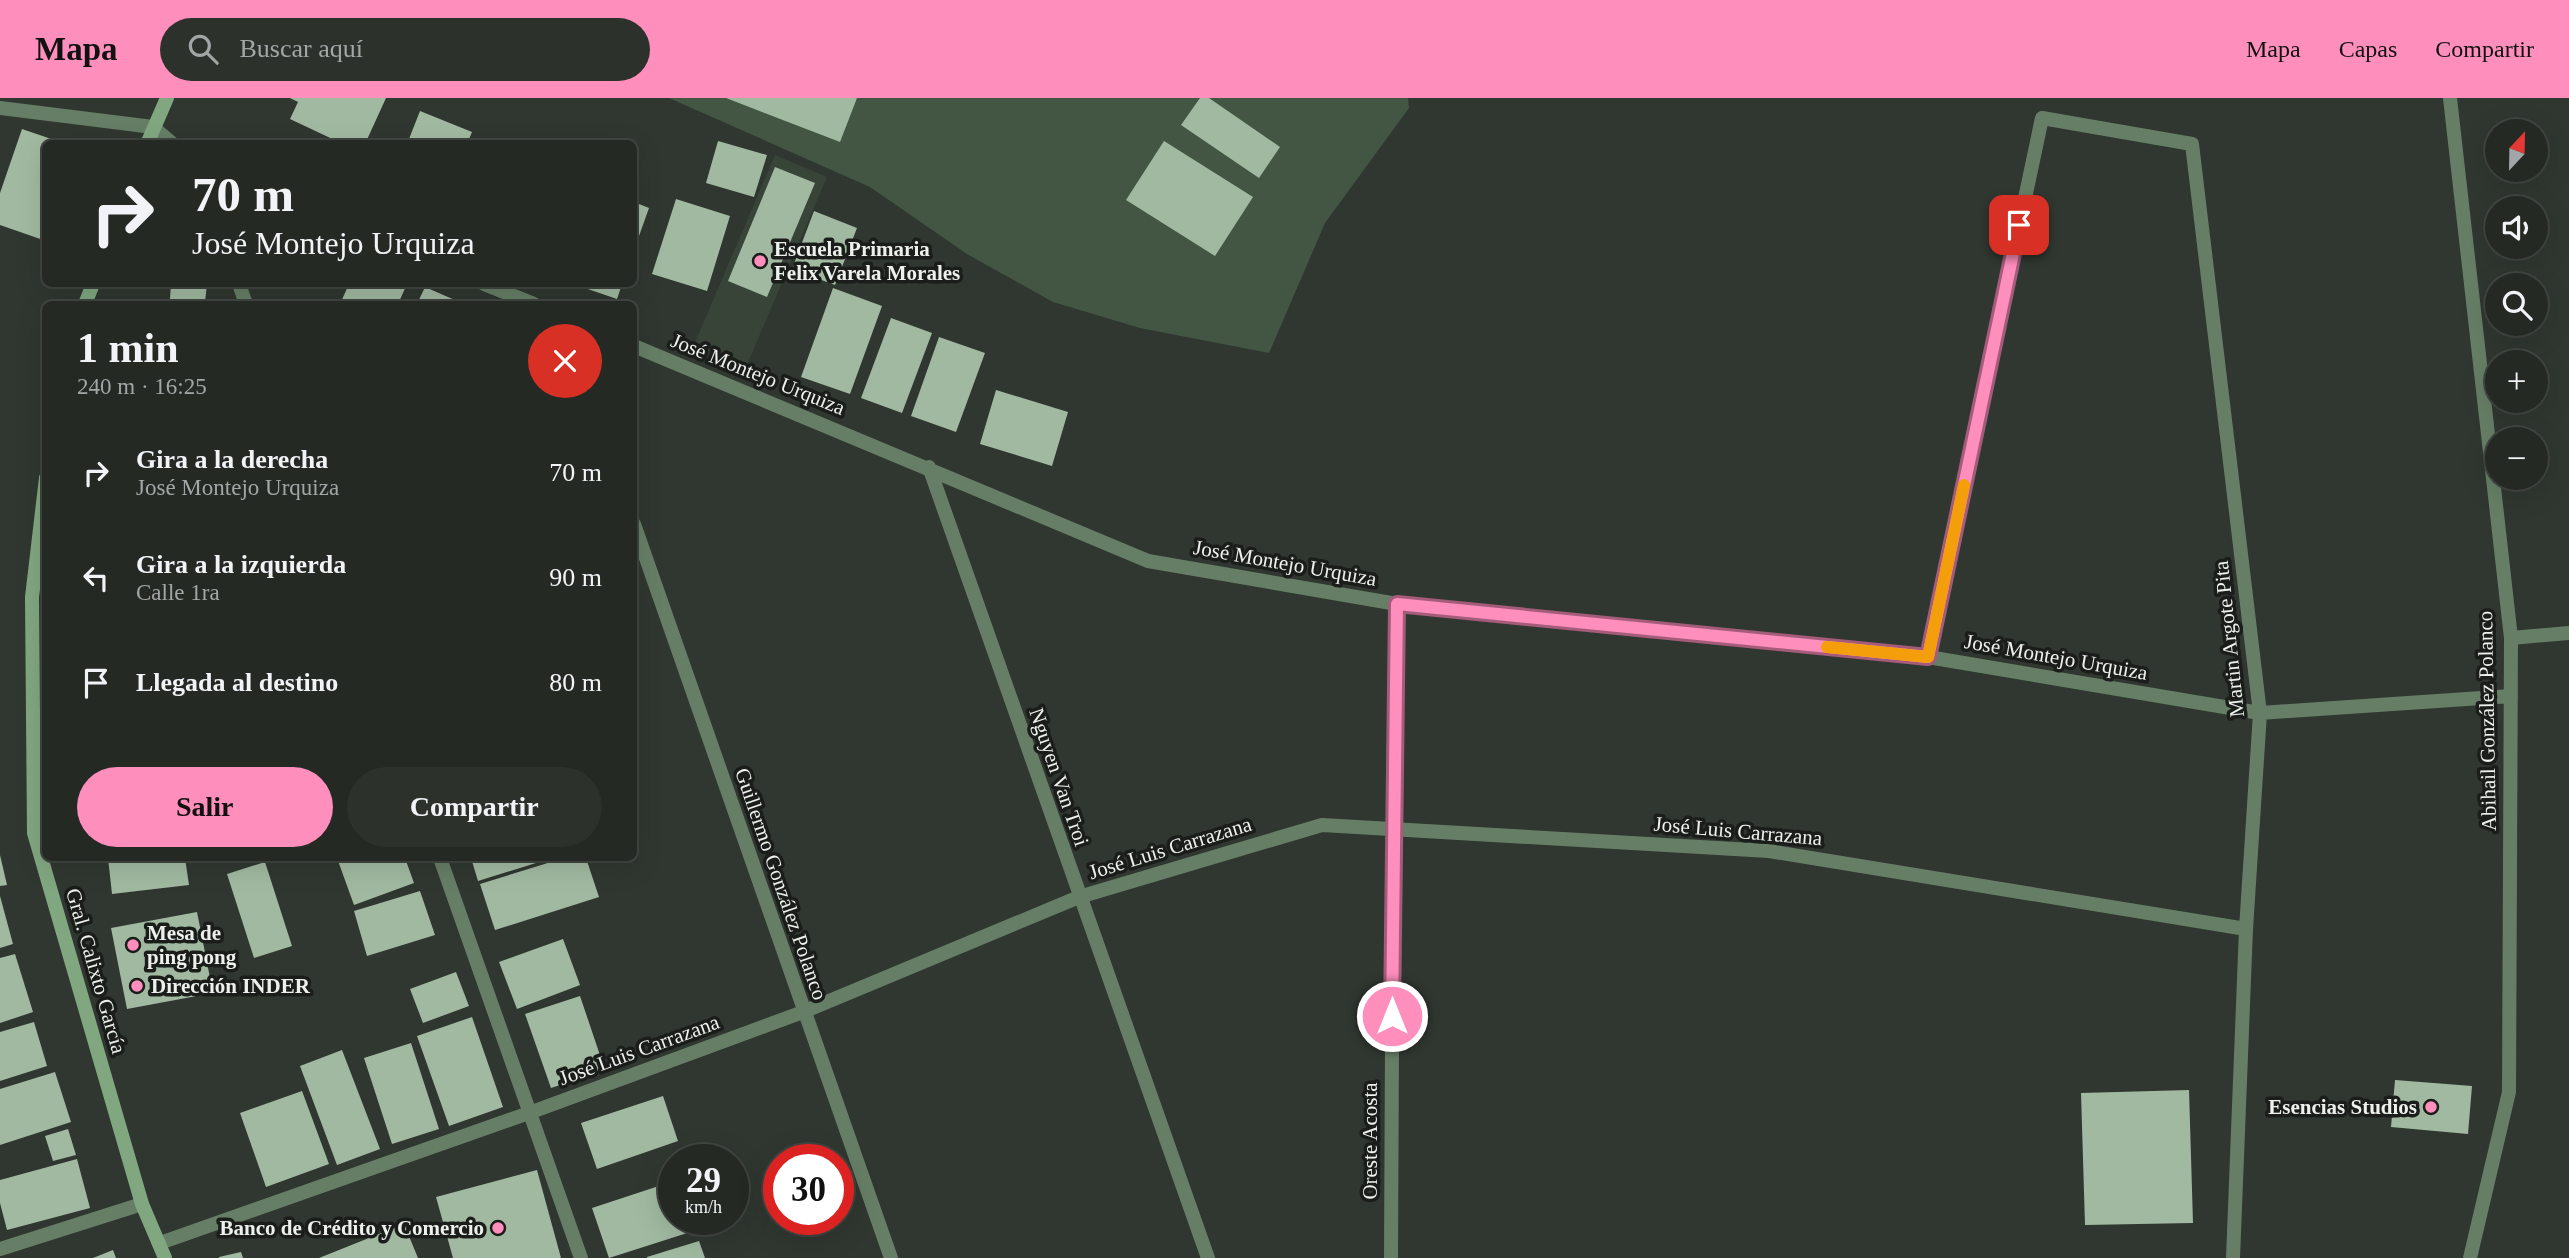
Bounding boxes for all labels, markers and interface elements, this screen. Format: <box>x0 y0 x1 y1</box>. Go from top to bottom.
search box <box>160 18 650 81</box>
icon: search <box>184 30 222 68</box>
text: Mapa <box>35 31 118 67</box>
text: Buscar aquí <box>240 34 363 63</box>
text: Mapa <box>2246 36 2301 62</box>
text: Capas <box>2339 36 2397 62</box>
text: Compartir <box>2435 36 2534 62</box>
north arrow <box>2485 119 2548 182</box>
map controls <box>2485 119 2548 490</box>
text: 70 m <box>192 167 294 222</box>
icon: right <box>77 168 168 259</box>
pin <box>1989 195 2049 255</box>
button: sound <box>2485 196 2548 259</box>
icon: arrive <box>2000 206 2038 244</box>
text: José Montejo Urquiza <box>192 225 475 261</box>
place label: Escuela Primaria Felix Varela Morales <box>774 237 960 285</box>
marker: Escuela Primaria Felix Varela Morales <box>752 253 768 269</box>
button: search <box>2485 273 2548 336</box>
button: close <box>528 324 602 398</box>
text: 1 min <box>77 325 179 371</box>
street label: José Montejo Urquiza <box>668 328 849 420</box>
button: + <box>2485 350 2548 413</box>
text: 240 m · 16:25 <box>77 374 207 399</box>
button: − <box>2485 427 2548 490</box>
text: Gira a la derecha <box>136 445 328 474</box>
icon: right <box>77 454 115 492</box>
text: 70 m <box>549 458 602 487</box>
text: José Montejo Urquiza <box>136 475 339 500</box>
street label: José Montejo Urquiza <box>1192 535 1379 591</box>
text: Gira a la izquierda <box>136 550 346 579</box>
icon: left <box>77 559 115 597</box>
street label: Martin Argote Pita <box>2209 559 2249 718</box>
text: 90 m <box>549 563 602 592</box>
text: Calle 1ra <box>136 580 220 605</box>
street label: Abihail González Polanco <box>2473 611 2501 831</box>
street label: José Montejo Urquiza <box>1963 629 2150 685</box>
icon: arrive <box>77 664 115 702</box>
text: Llegada al destino <box>136 668 338 697</box>
text: 80 m <box>549 668 602 697</box>
street label: Nguyen Van Troi <box>1024 705 1094 849</box>
street label: Guillermo González Polanco <box>730 765 832 1003</box>
button: Salir <box>77 767 333 847</box>
button: Compartir <box>347 767 602 847</box>
street label: José Luis Carrazana <box>1086 812 1255 884</box>
street label: José Luis Carrazana <box>1653 812 1824 850</box>
street label: Gral. Calixto García <box>61 886 131 1057</box>
place label: Mesa de ping pong <box>147 921 237 969</box>
marker: Mesa de ping pong <box>125 937 141 953</box>
place label: Dirección INDER <box>151 974 311 998</box>
marker: Dirección INDER <box>129 978 145 994</box>
position arrow <box>1355 979 1429 1053</box>
street label: José Luis Carrazana <box>555 1010 723 1090</box>
street label: Oreste Acosta <box>1358 1082 1382 1200</box>
place label: Esencias Studios <box>2268 1095 2417 1119</box>
marker: Esencias Studios <box>2423 1099 2439 1115</box>
speed limit sign: 30 <box>763 1144 854 1235</box>
text: 29 <box>686 1161 721 1200</box>
text: km/h <box>685 1197 722 1217</box>
place label: Banco de Crédito y Comercio <box>220 1216 484 1240</box>
marker: Banco de Crédito y Comercio <box>490 1220 506 1236</box>

